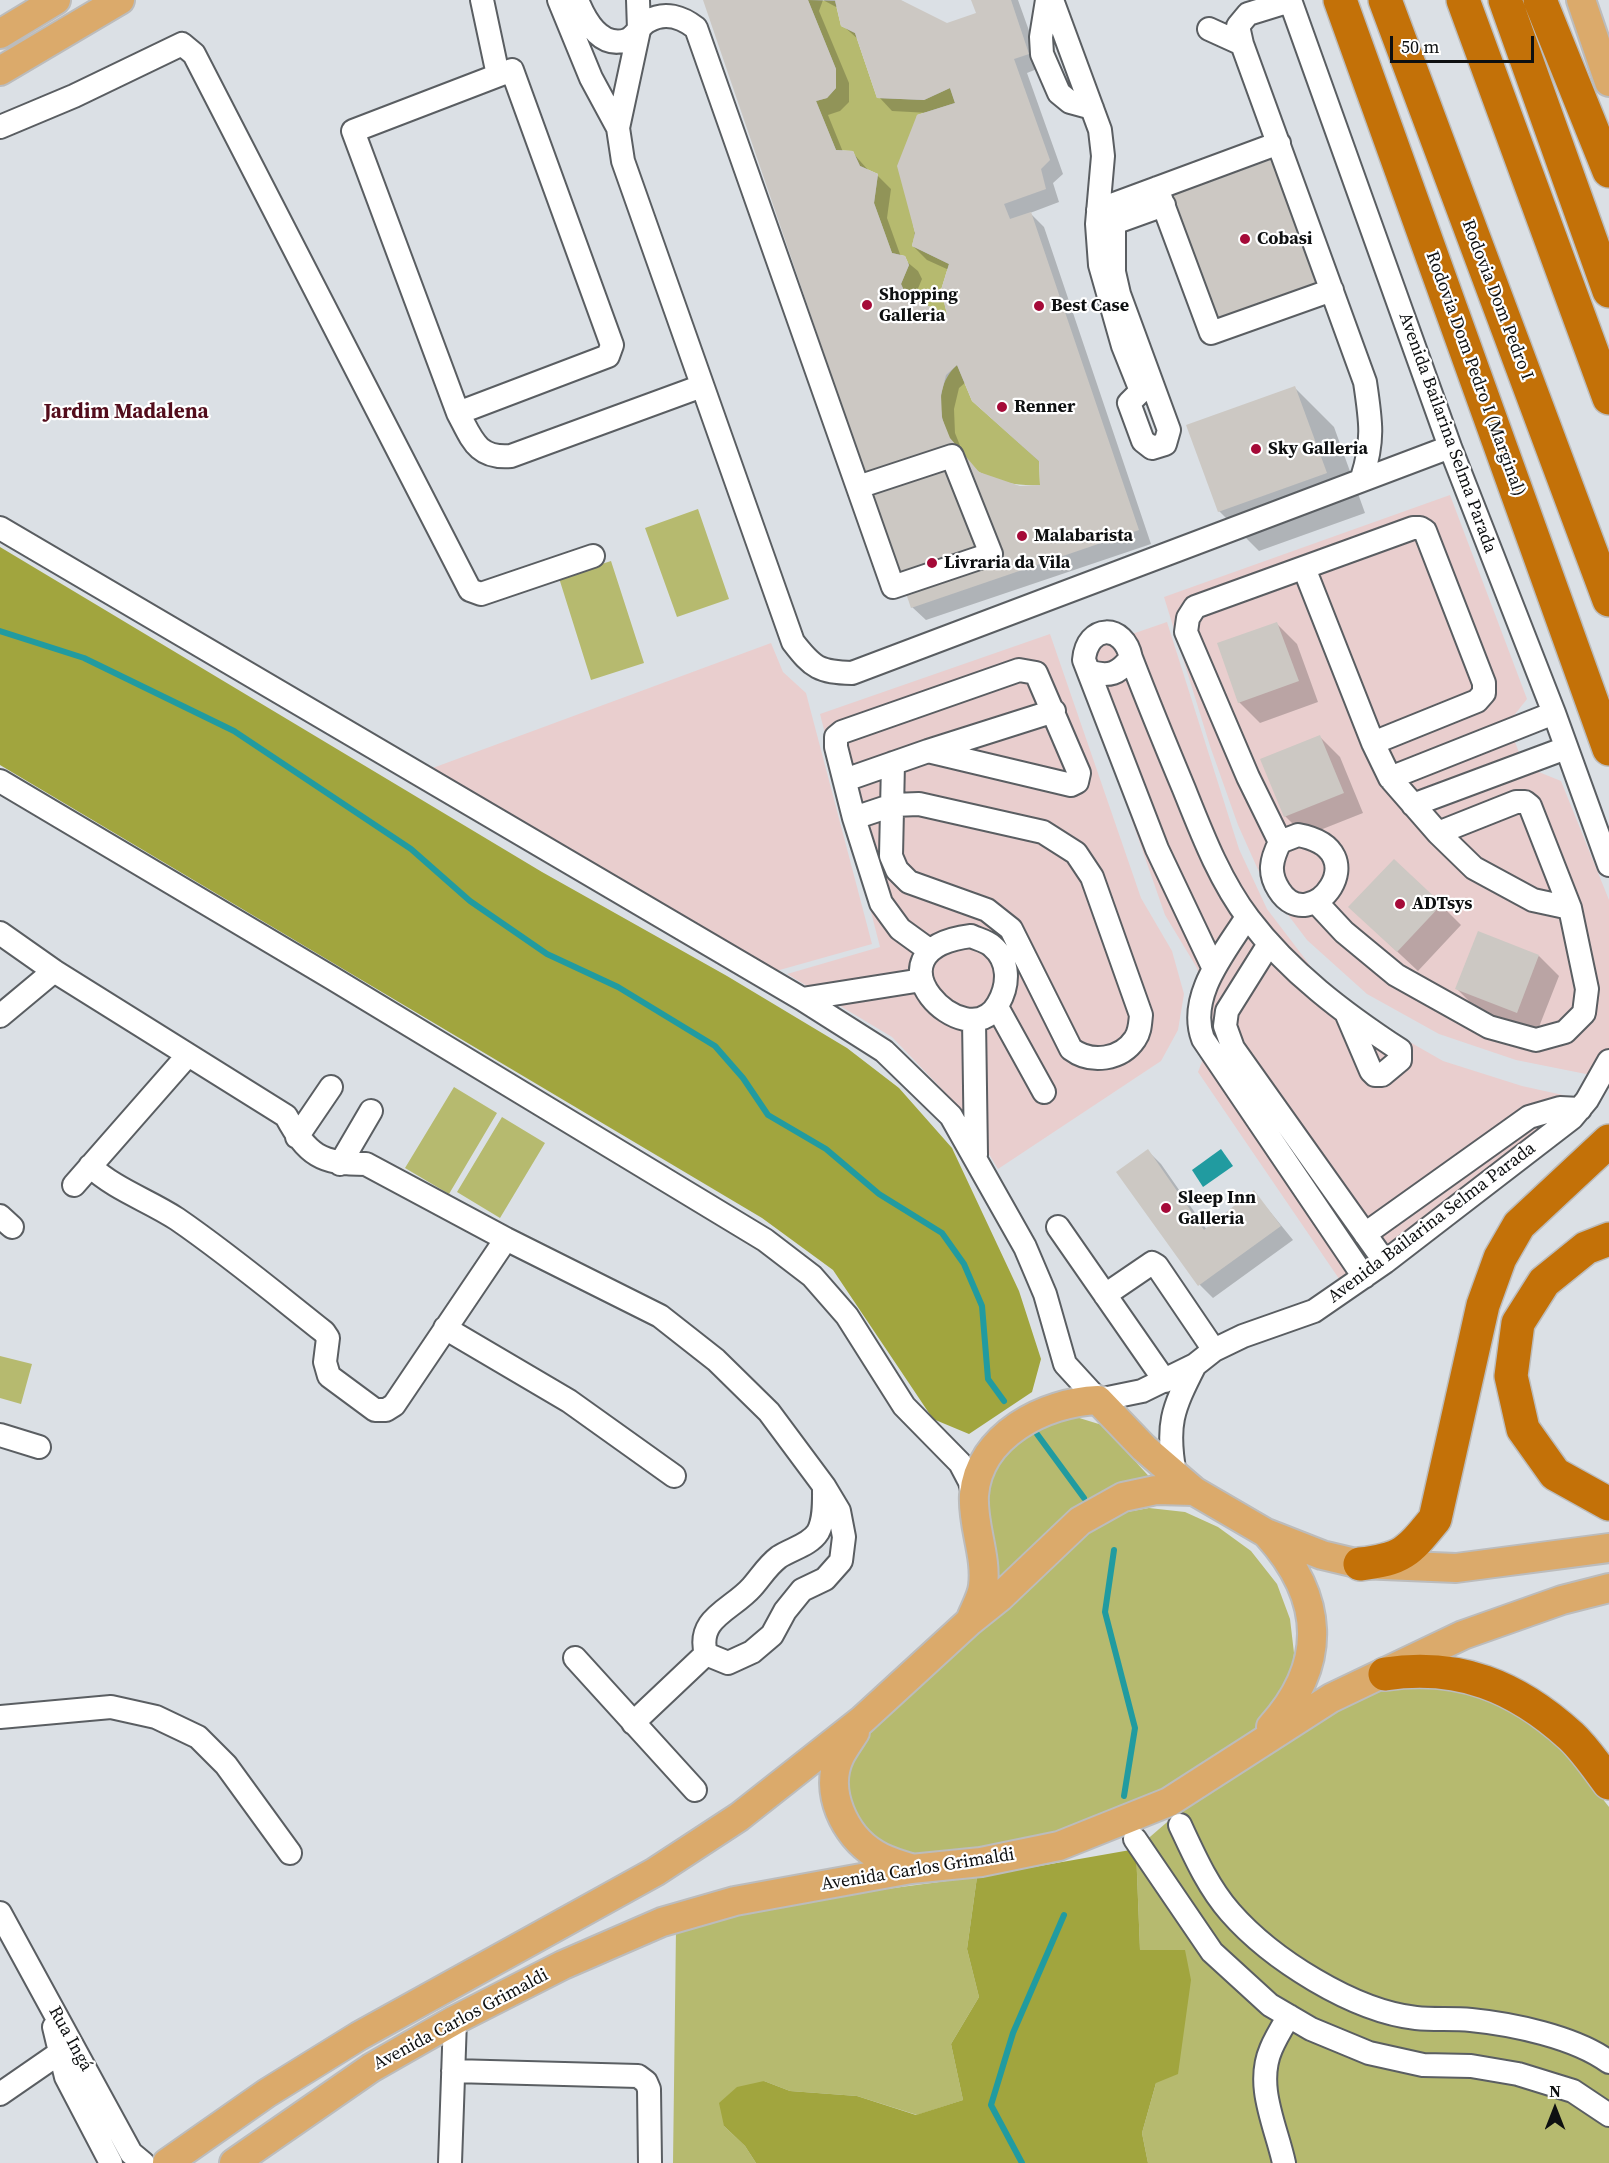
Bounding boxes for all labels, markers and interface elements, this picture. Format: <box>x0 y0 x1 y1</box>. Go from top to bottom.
scale bar <box>1393 24 1537 62</box>
text: 50 m <box>1401 34 1439 59</box>
street label: Rodovia Dom Pedro I <box>1456 217 1538 383</box>
place label: Cobasi <box>1257 228 1313 250</box>
marker: Cobasi <box>1238 232 1252 246</box>
street label: Rodovia Dom Pedro I (Marginal) <box>1421 249 1529 499</box>
place label: Shopping Galleria <box>879 284 958 326</box>
place label: Best Case <box>1051 295 1129 317</box>
marker: Shopping Galleria <box>860 298 874 312</box>
marker: Best Case <box>1032 299 1046 313</box>
street label: Avenida Bailarina Selma Parada <box>1393 310 1501 556</box>
place label: Renner <box>1014 396 1075 418</box>
district label: Jardim Madalena <box>43 400 209 426</box>
marker: Renner <box>995 400 1009 414</box>
place label: Sky Galleria <box>1268 438 1368 460</box>
marker: Sky Galleria <box>1249 442 1263 456</box>
place label: Malabarista <box>1034 525 1133 547</box>
marker: Malabarista <box>1015 529 1029 543</box>
place label: Livraria da Vila <box>944 552 1070 574</box>
marker: Livraria da Vila <box>925 556 939 570</box>
place label: ADTsys <box>1412 893 1472 915</box>
marker: ADTsys <box>1393 897 1407 911</box>
street label: Avenida Bailarina Selma Parada <box>1324 1138 1540 1308</box>
place label: Sleep Inn Galleria <box>1178 1187 1256 1230</box>
marker: Sleep Inn Galleria <box>1159 1201 1173 1215</box>
street label: Avenida Carlos Grimaldi <box>820 1844 1016 1896</box>
street label: Avenida Carlos Grimaldi <box>370 1965 552 2075</box>
street label: Rua Ingá <box>43 2003 97 2075</box>
north arrow <box>1525 2079 1585 2139</box>
text: N <box>1549 2080 1561 2102</box>

